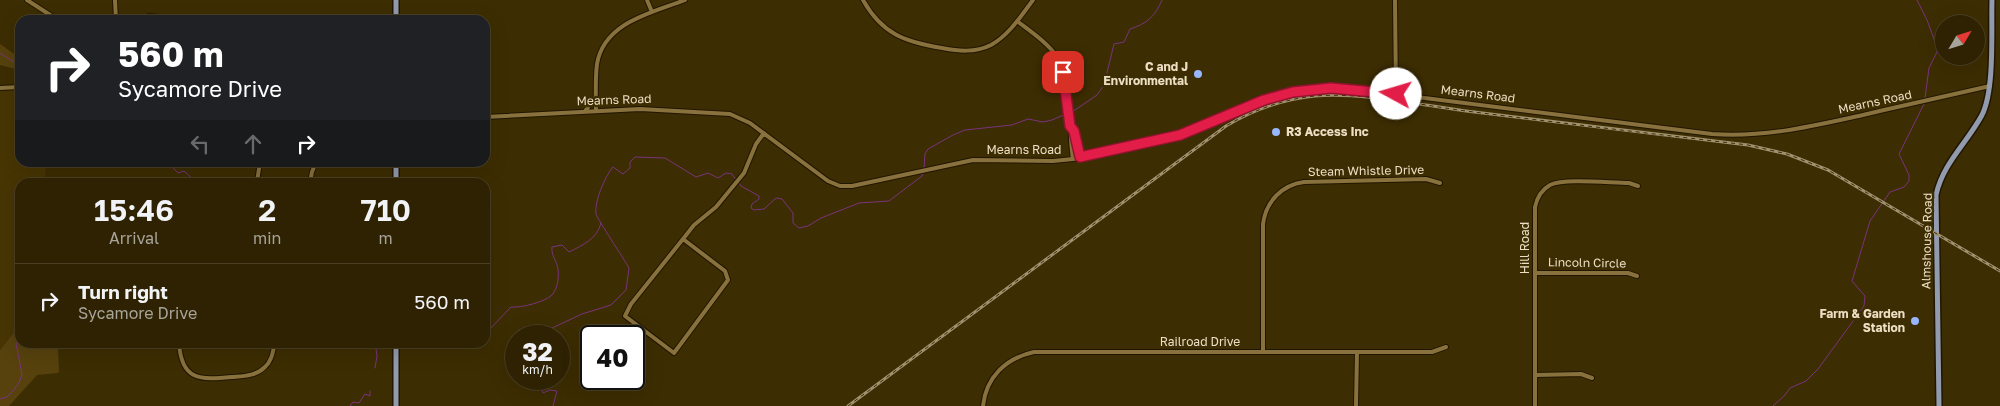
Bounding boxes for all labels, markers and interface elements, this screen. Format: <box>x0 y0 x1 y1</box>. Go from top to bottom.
north arrow <box>1935 15 1985 65</box>
map controls <box>1935 15 1985 65</box>
text: 560 m <box>118 33 224 75</box>
icon: right <box>35 35 100 100</box>
pin <box>1042 51 1084 93</box>
icon: arrive <box>1049 58 1077 86</box>
place label: C and J Environmental <box>1103 59 1188 88</box>
position arrow <box>1369 67 1421 119</box>
marker: C and J Environmental <box>1192 68 1204 80</box>
text: Sycamore Drive <box>118 75 282 102</box>
street label: Mearns Road <box>1440 81 1516 106</box>
street label: Mearns Road <box>1837 86 1913 117</box>
street label: Mearns Road <box>576 91 652 108</box>
place label: R3 Access Inc <box>1286 124 1369 139</box>
marker: R3 Access Inc <box>1270 126 1282 138</box>
icon: left <box>186 130 214 158</box>
icon: ahead <box>239 130 267 158</box>
icon: right <box>292 130 320 158</box>
street label: Mearns Road <box>987 142 1061 157</box>
street label: Steam Whistle Drive <box>1308 162 1424 179</box>
text: 15:46 <box>94 192 174 228</box>
text: 2 <box>258 192 276 228</box>
text: 710 <box>360 192 411 228</box>
street label: Almshouse Road <box>1918 193 1935 289</box>
street label: Hill Road <box>1517 222 1532 274</box>
text: Arrival <box>109 228 159 248</box>
text: min <box>253 228 281 248</box>
text: m <box>379 228 393 248</box>
street label: Lincoln Circle <box>1548 254 1626 271</box>
text: Turn right <box>78 280 168 303</box>
icon: right <box>35 287 63 315</box>
text: 560 m <box>414 290 470 313</box>
text: Sycamore Drive <box>78 303 197 323</box>
place label: Farm & Garden Station <box>1819 306 1905 335</box>
marker: Farm & Garden Station <box>1909 315 1921 327</box>
speed limit sign: 40 <box>580 325 645 390</box>
street label: Railroad Drive <box>1160 334 1240 349</box>
text: 32 <box>522 336 553 367</box>
text: km/h <box>522 362 553 377</box>

